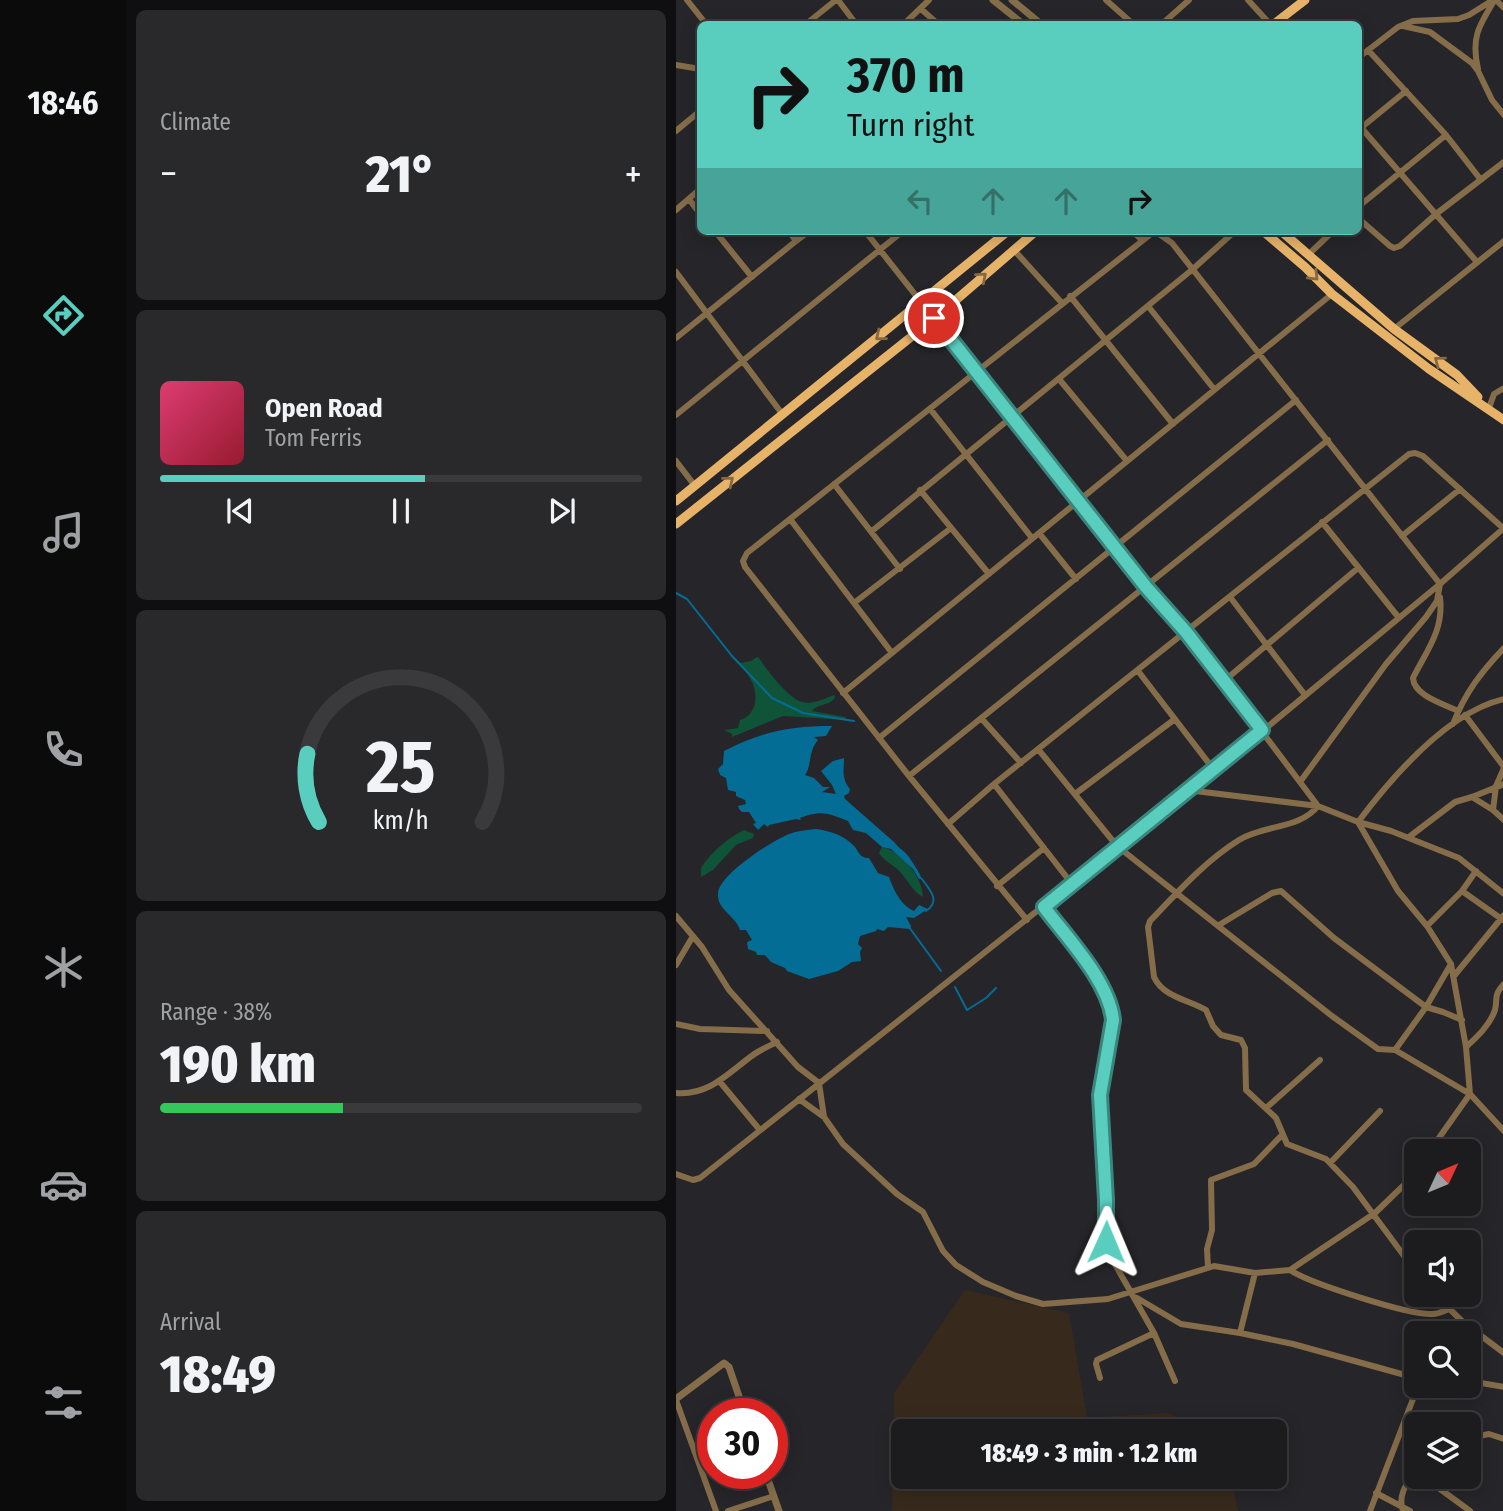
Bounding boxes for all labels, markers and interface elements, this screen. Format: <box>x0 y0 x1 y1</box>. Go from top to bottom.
text: 370 m <box>847 46 965 105</box>
icon: right <box>732 49 823 140</box>
text: 18:46 <box>28 84 98 122</box>
text: Turn right <box>847 106 974 144</box>
text: Climate <box>160 108 231 136</box>
text: 21° <box>366 143 436 206</box>
text: − <box>160 151 177 197</box>
text: + <box>625 151 642 197</box>
icon: left <box>901 182 939 220</box>
icon: ahead <box>974 182 1012 220</box>
icon: ahead <box>1047 182 1085 220</box>
icon: right <box>1120 182 1158 220</box>
one-way arrow <box>1306 268 1319 281</box>
one-way arrow <box>974 273 987 285</box>
pin <box>904 288 964 348</box>
icon: directions <box>39 291 88 340</box>
icon: arrive <box>915 299 953 337</box>
one-way arrow <box>875 328 888 340</box>
one-way arrow <box>1434 357 1447 370</box>
text: Open Road <box>265 393 383 424</box>
text: Tom Ferris <box>265 424 362 452</box>
one-way arrow <box>722 477 734 490</box>
icon: previous <box>221 492 259 530</box>
icon: pause <box>382 492 420 530</box>
icon: next <box>543 492 581 530</box>
icon: music <box>39 508 88 557</box>
text: 25 <box>365 724 436 811</box>
icon: phone <box>39 725 88 774</box>
text: km/h <box>373 805 429 835</box>
icon: climate <box>39 943 88 992</box>
text: Range · 38% <box>160 998 272 1026</box>
text: 190 km <box>160 1033 316 1096</box>
north arrow <box>1404 1139 1481 1216</box>
map controls <box>1404 1139 1481 1489</box>
icon: car <box>39 1160 88 1209</box>
position arrow <box>1069 1205 1143 1279</box>
button: sound <box>1404 1230 1481 1307</box>
text: Arrival <box>160 1308 221 1336</box>
button: search <box>1404 1321 1481 1398</box>
text: 18:49 <box>160 1343 276 1406</box>
icon: filters <box>39 1378 88 1427</box>
speed limit sign: 30 <box>697 1398 788 1489</box>
button: layers <box>1404 1412 1481 1489</box>
text: 18:49 · 3 min · 1.2 km <box>981 1438 1197 1469</box>

